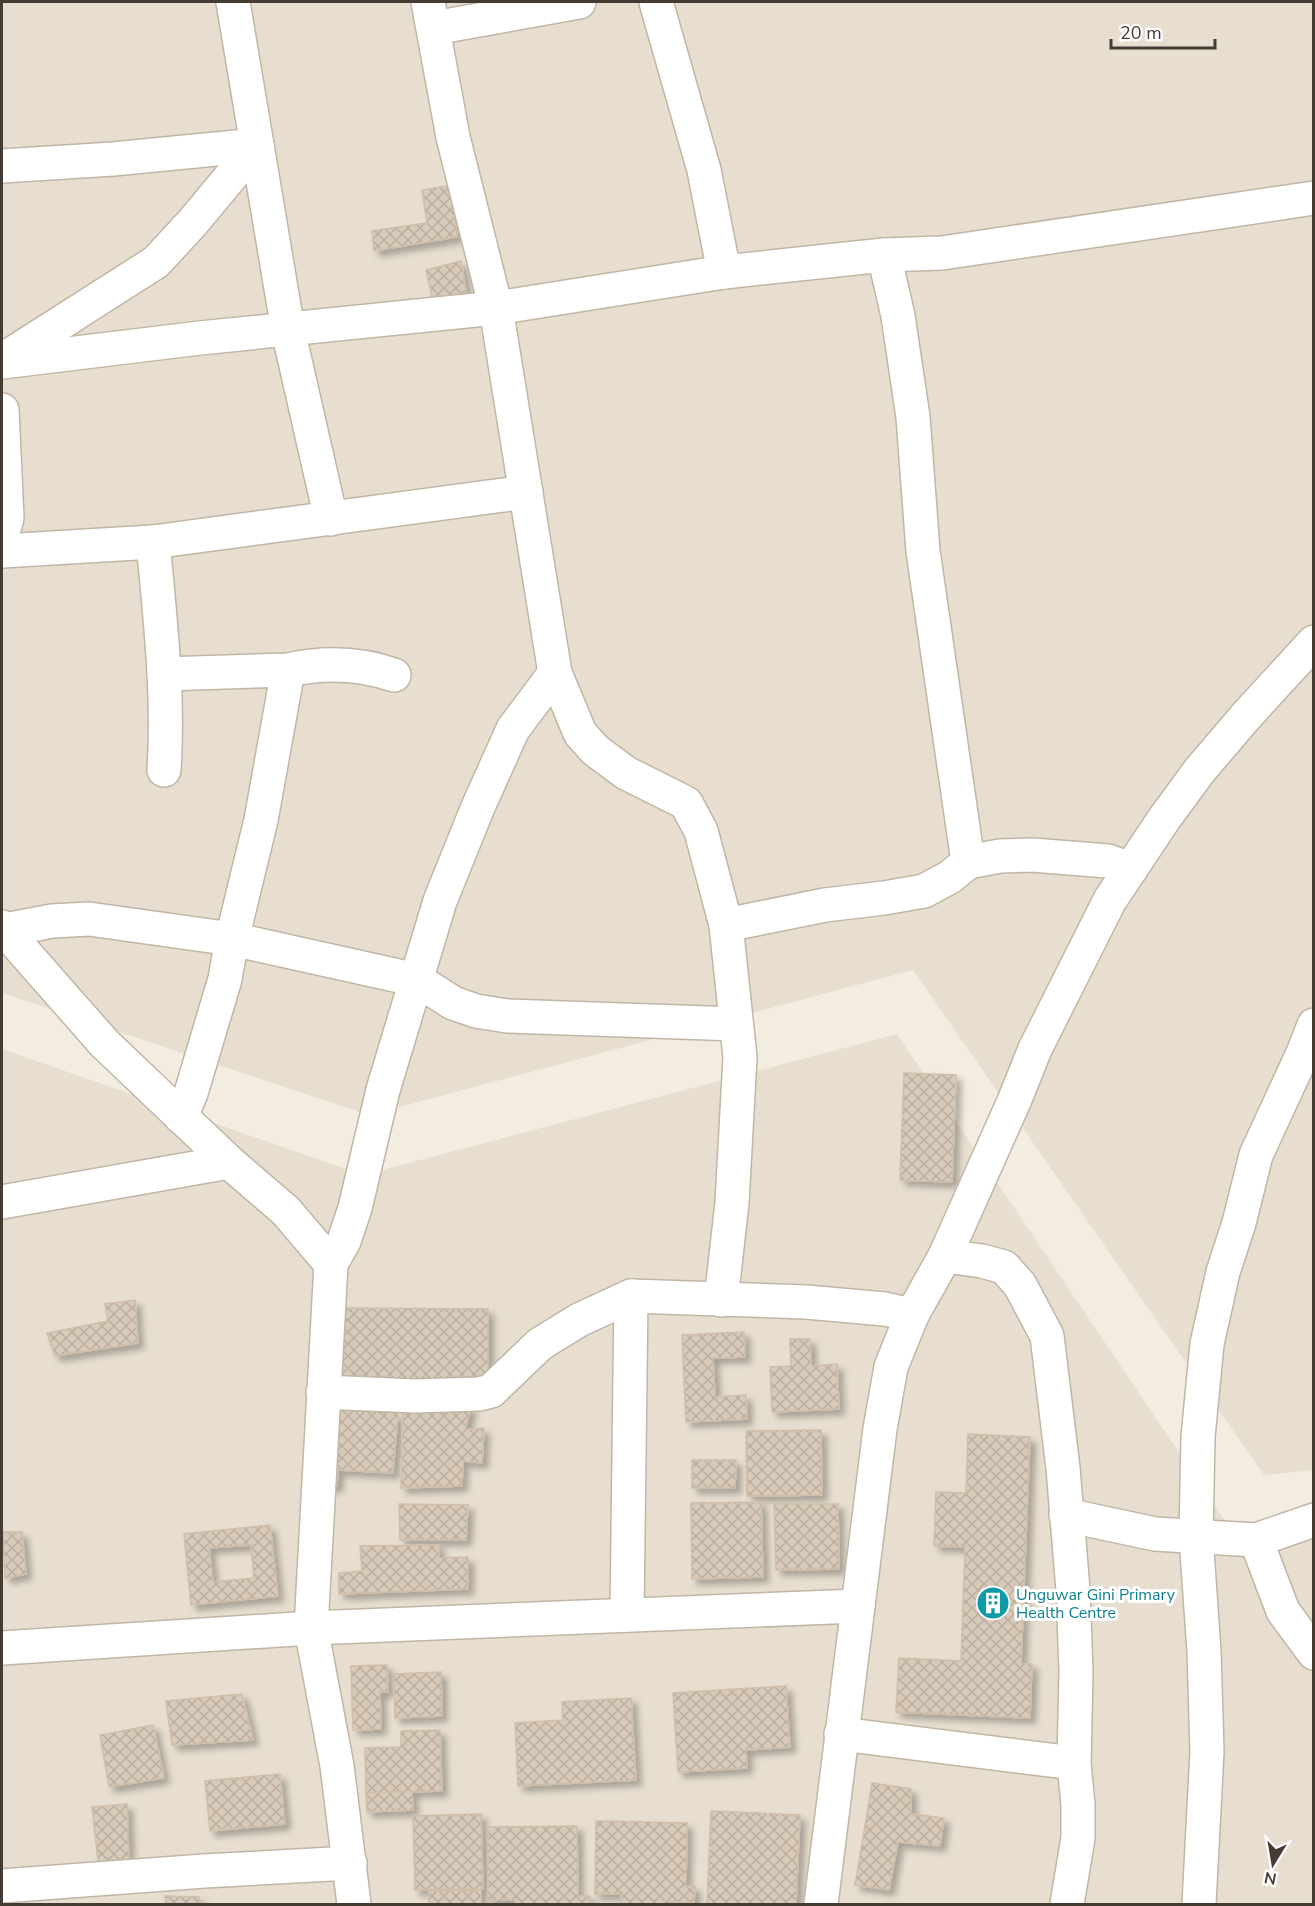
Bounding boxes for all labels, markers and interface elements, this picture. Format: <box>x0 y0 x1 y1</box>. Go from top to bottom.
scale bar <box>1111 12 1214 50</box>
text: 20 m <box>1120 21 1162 45</box>
place label: Unguwar Gini Primary Health Centre <box>1016 1584 1176 1624</box>
building icon: Unguwar Gini Primary Health Centre <box>975 1585 1011 1621</box>
north arrow <box>1243 1834 1303 1894</box>
text: N <box>1262 1866 1278 1890</box>

